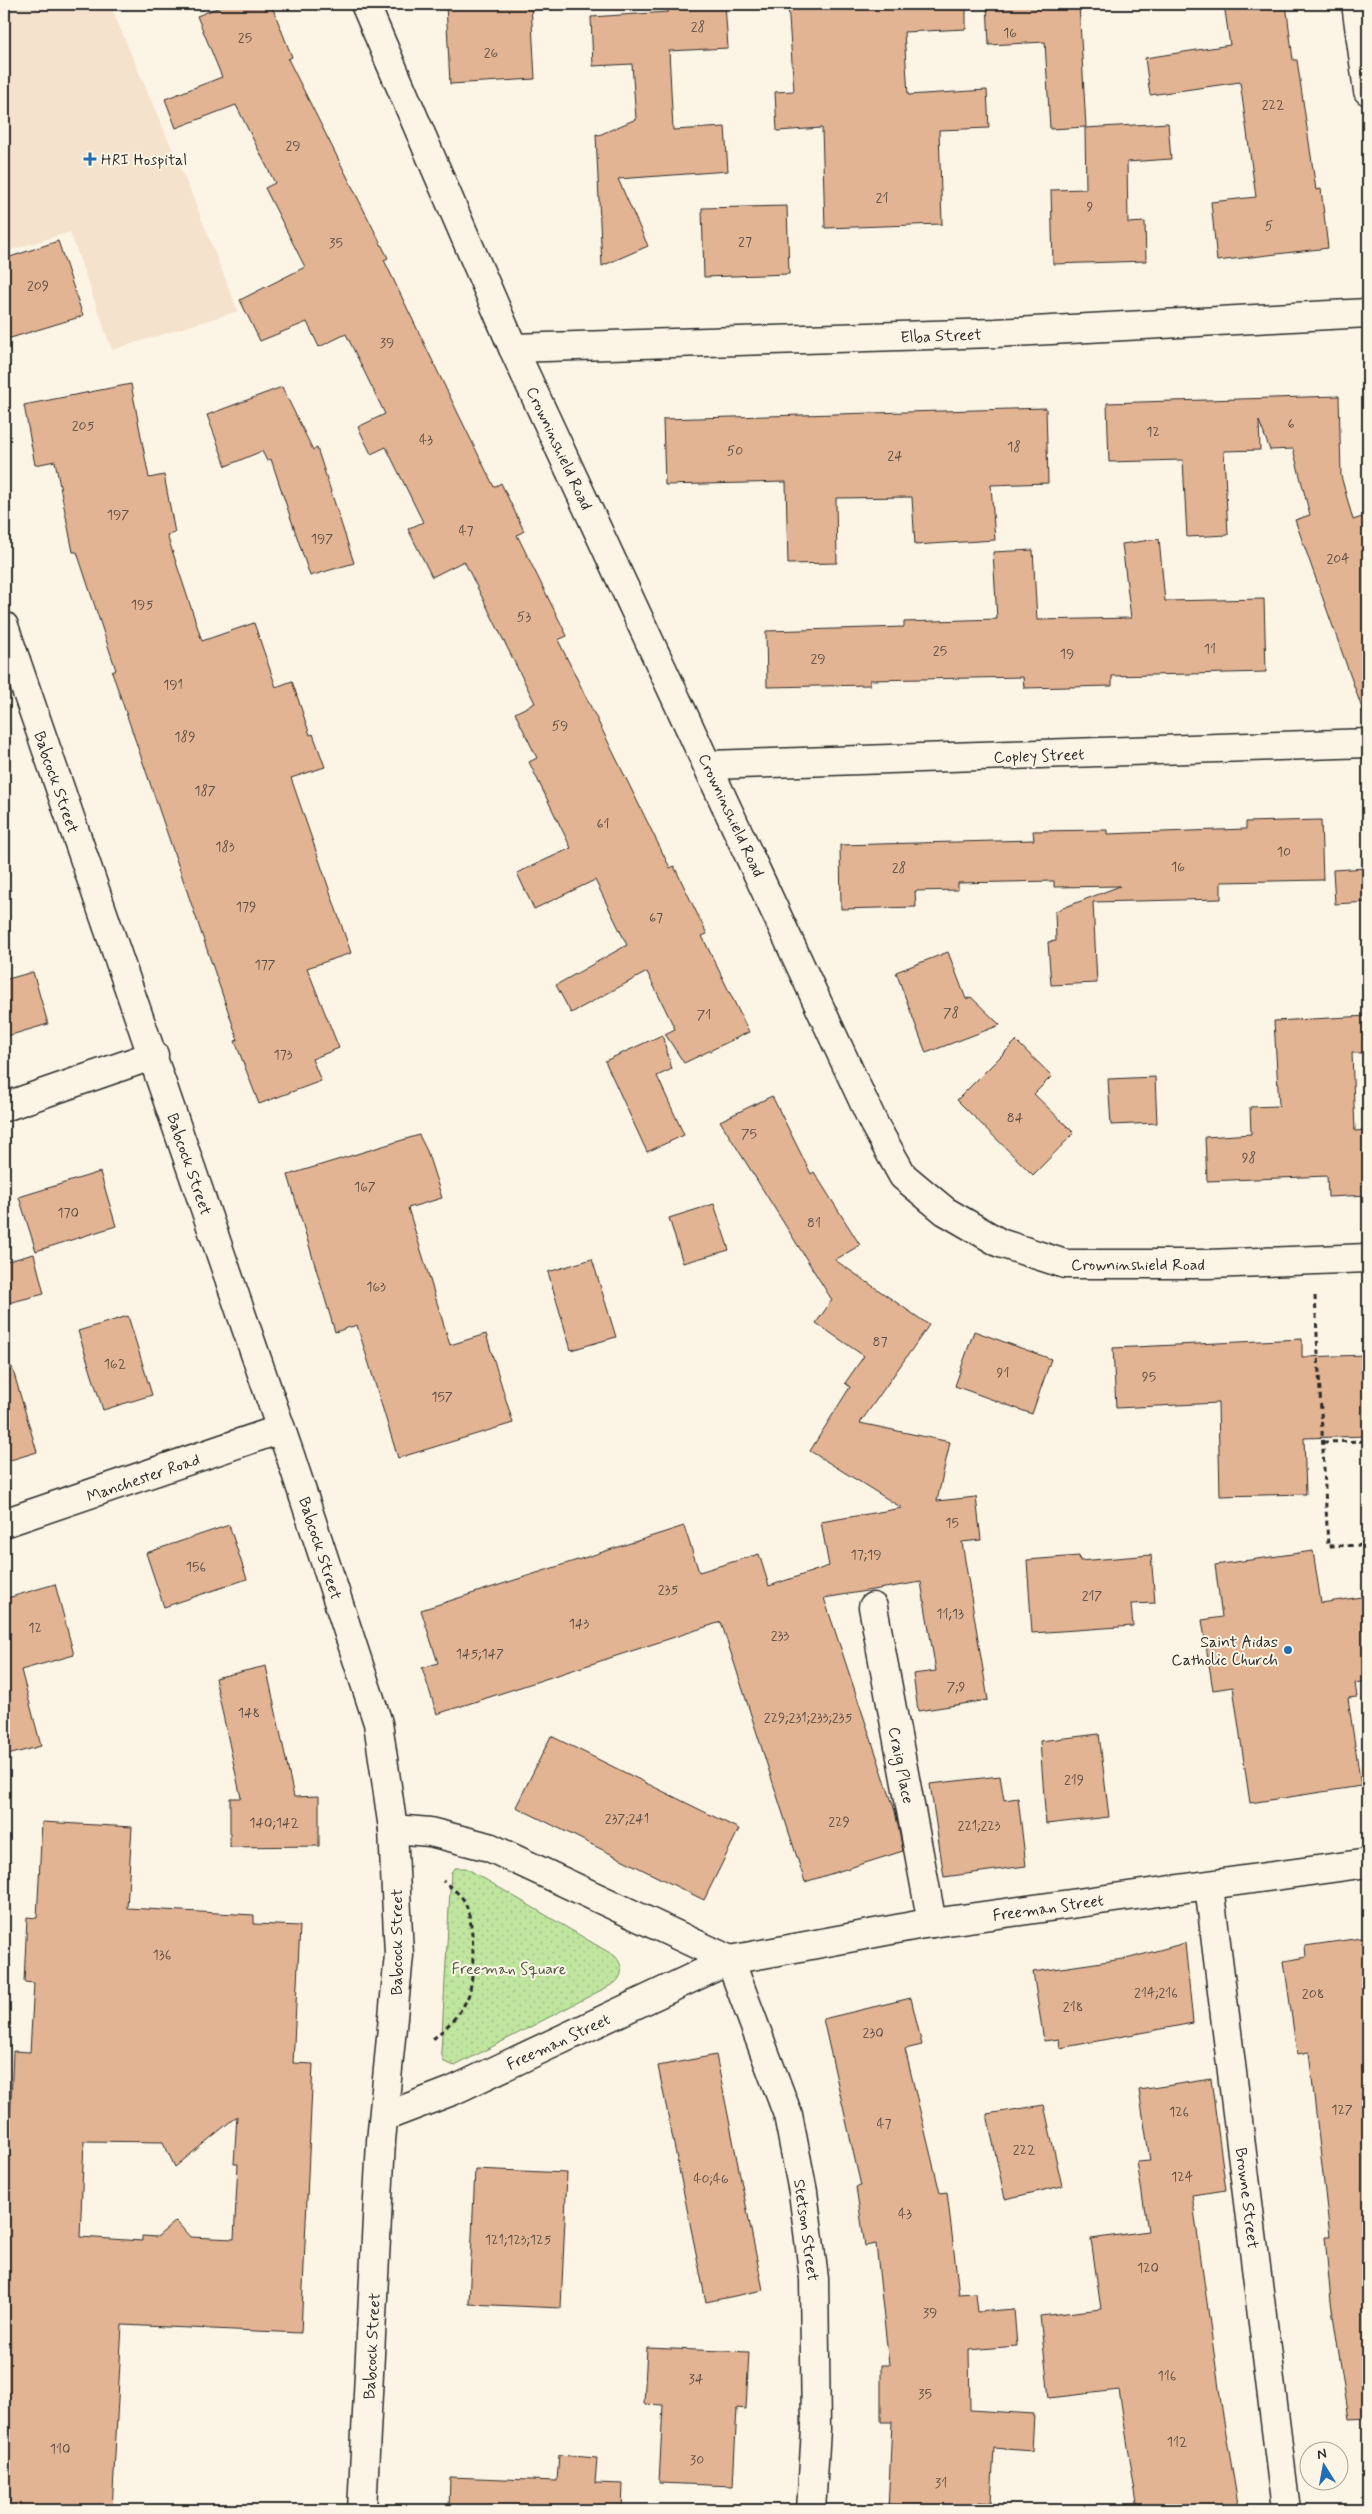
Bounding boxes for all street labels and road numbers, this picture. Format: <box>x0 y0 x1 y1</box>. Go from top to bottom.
street label: Elba Street <box>900 325 983 348</box>
street label: Crowninshield Road <box>521 384 596 514</box>
street label: Babcock Street <box>28 729 83 837</box>
street label: Copley Street <box>993 744 1085 769</box>
street label: Crowninshield Road <box>693 751 768 881</box>
street label: Babcock Street <box>161 1111 216 1219</box>
street label: Crowninshield Road <box>1071 1255 1205 1276</box>
street label: Manchester Road <box>84 1449 203 1508</box>
street label: Babcock Street <box>293 1494 346 1603</box>
street label: Craig Place <box>882 1725 918 1806</box>
street label: Babcock Street <box>387 1888 408 1995</box>
street label: Freeman Street <box>991 1890 1105 1927</box>
street label: Freeman Street <box>504 2009 614 2076</box>
street label: Browne Street <box>1230 2146 1263 2250</box>
street label: Stetson Street <box>788 2178 823 2283</box>
street label: Babcock Street <box>359 2292 386 2400</box>

